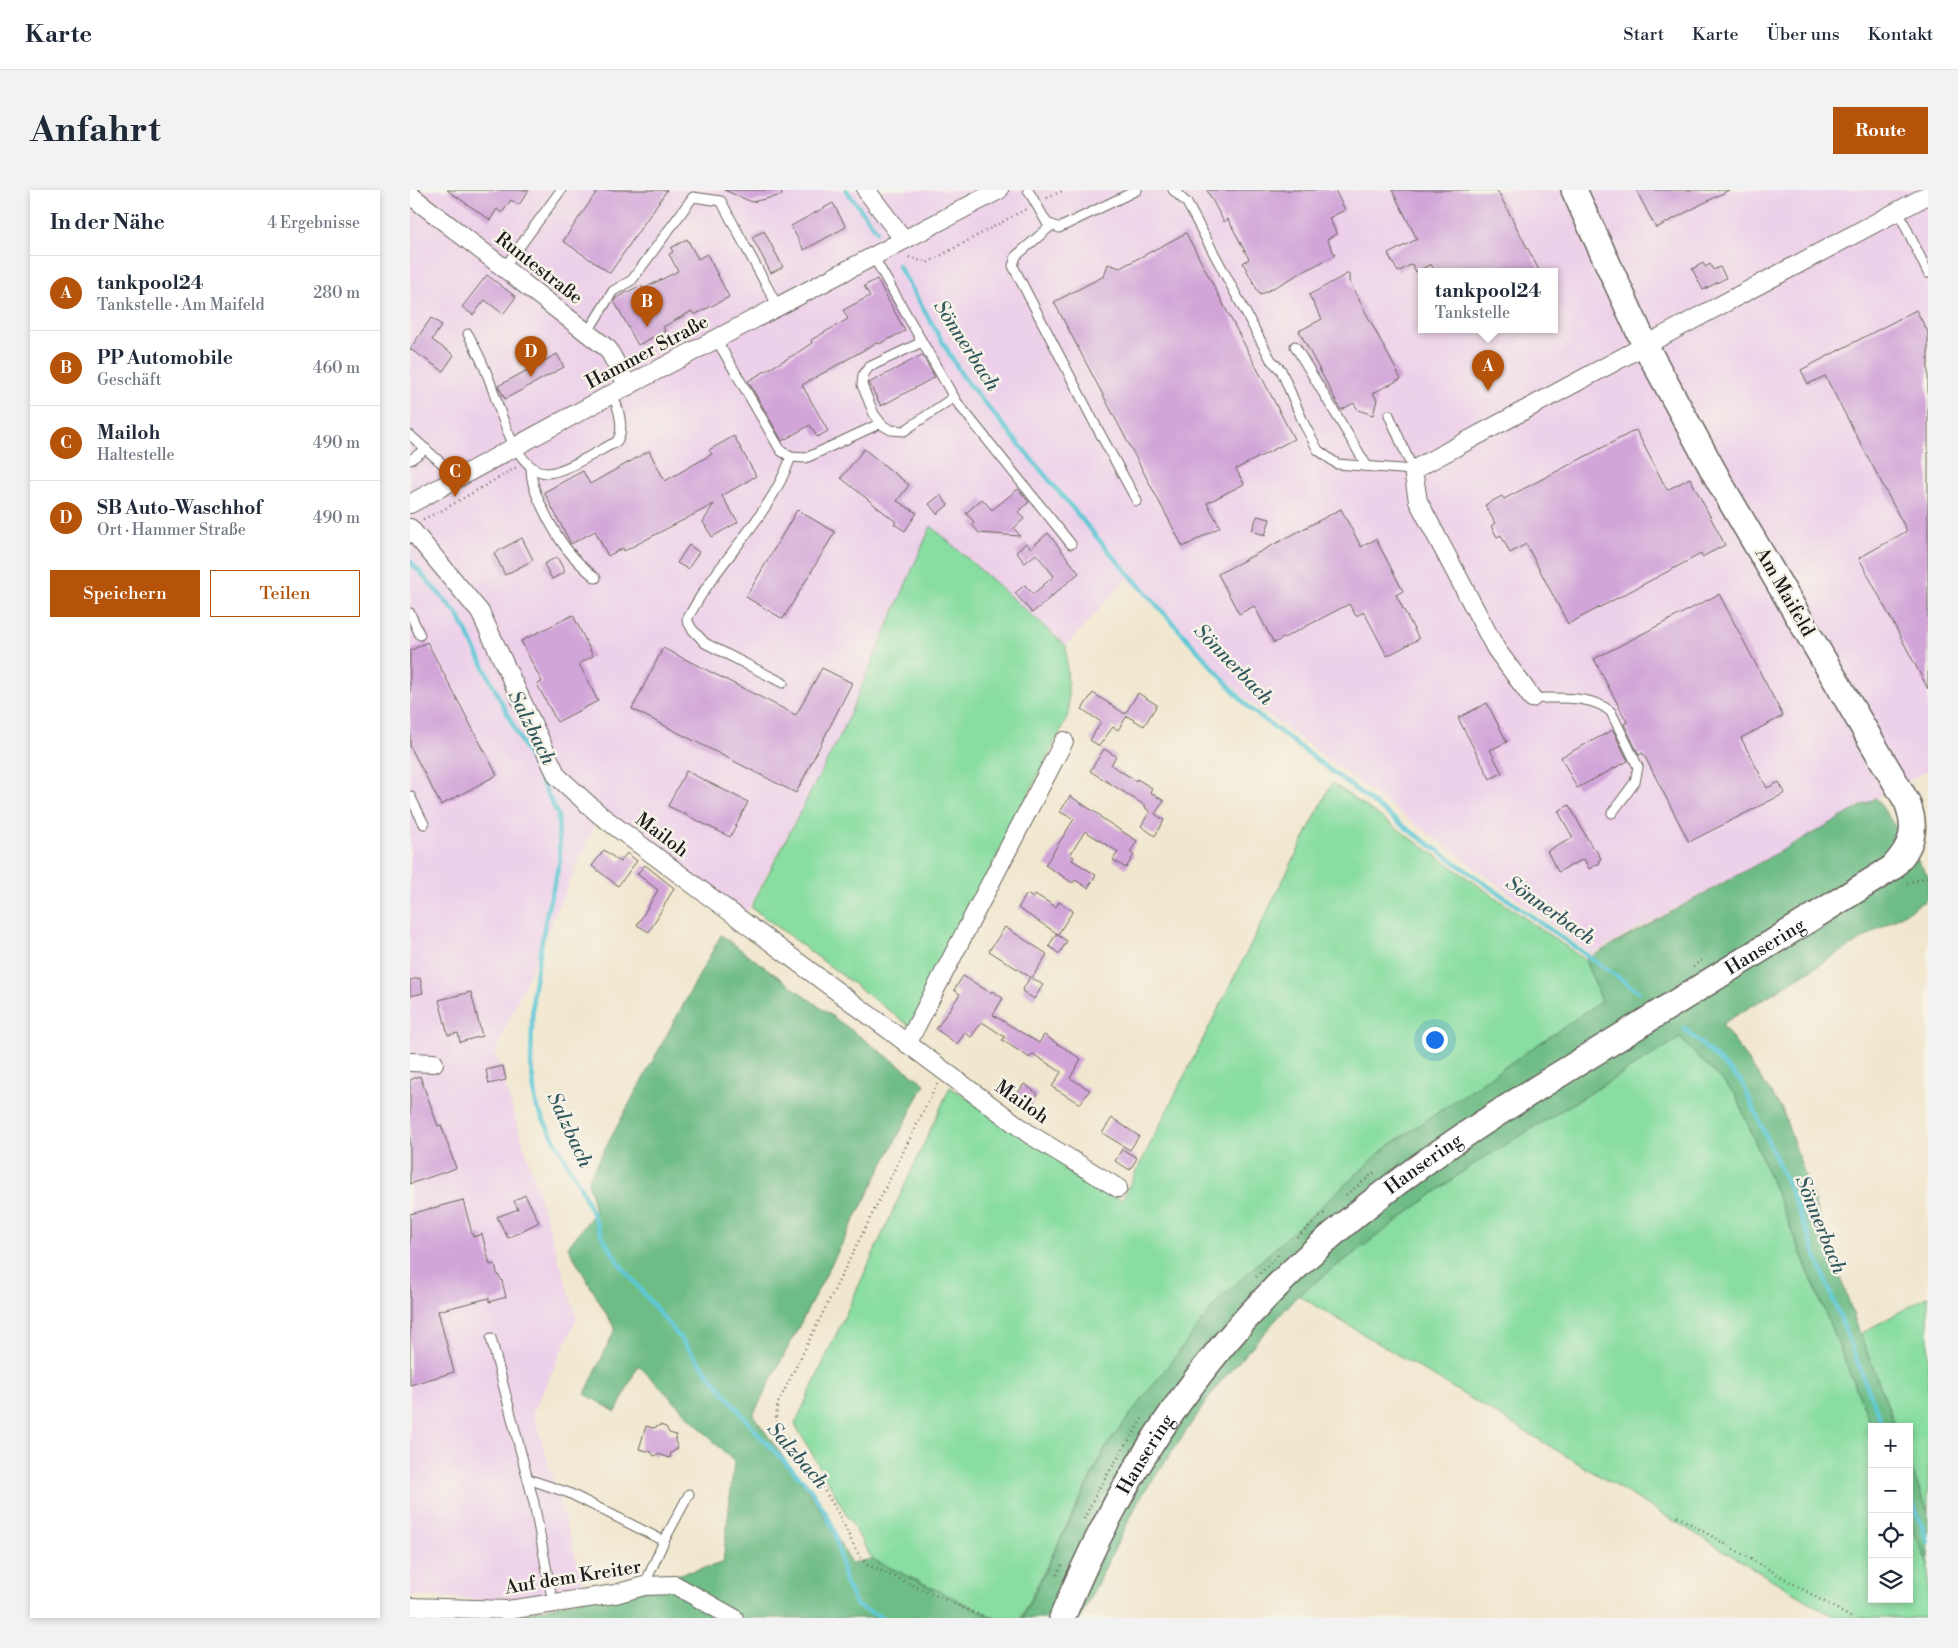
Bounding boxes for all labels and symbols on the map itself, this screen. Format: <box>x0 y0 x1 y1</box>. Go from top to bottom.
street label: Runtestraße <box>490 226 588 310</box>
pin: B <box>631 286 663 327</box>
water label: Sönnerbach <box>927 296 1005 397</box>
street label: Hammer Straße <box>582 310 712 394</box>
pin: D <box>515 336 547 377</box>
pin: A <box>1472 350 1504 391</box>
pin: C <box>439 456 471 497</box>
street label: Am Maifeld <box>1749 542 1820 641</box>
water label: Sönnerbach <box>1188 619 1279 712</box>
water label: Salzbach <box>502 687 561 770</box>
street label: Mailoh <box>631 807 693 863</box>
water label: Sönnerbach <box>1500 871 1600 951</box>
street label: Hansering <box>1720 913 1810 981</box>
your location <box>1422 1027 1448 1053</box>
street label: Mailoh <box>990 1075 1054 1129</box>
water label: Salzbach <box>541 1088 598 1172</box>
street label: Hansering <box>1380 1128 1467 1200</box>
water label: Sönnerbach <box>1789 1172 1851 1279</box>
street label: Hansering <box>1112 1409 1180 1499</box>
water label: Salzbach <box>761 1418 833 1495</box>
street label: Auf dem Kreiter <box>502 1554 643 1600</box>

